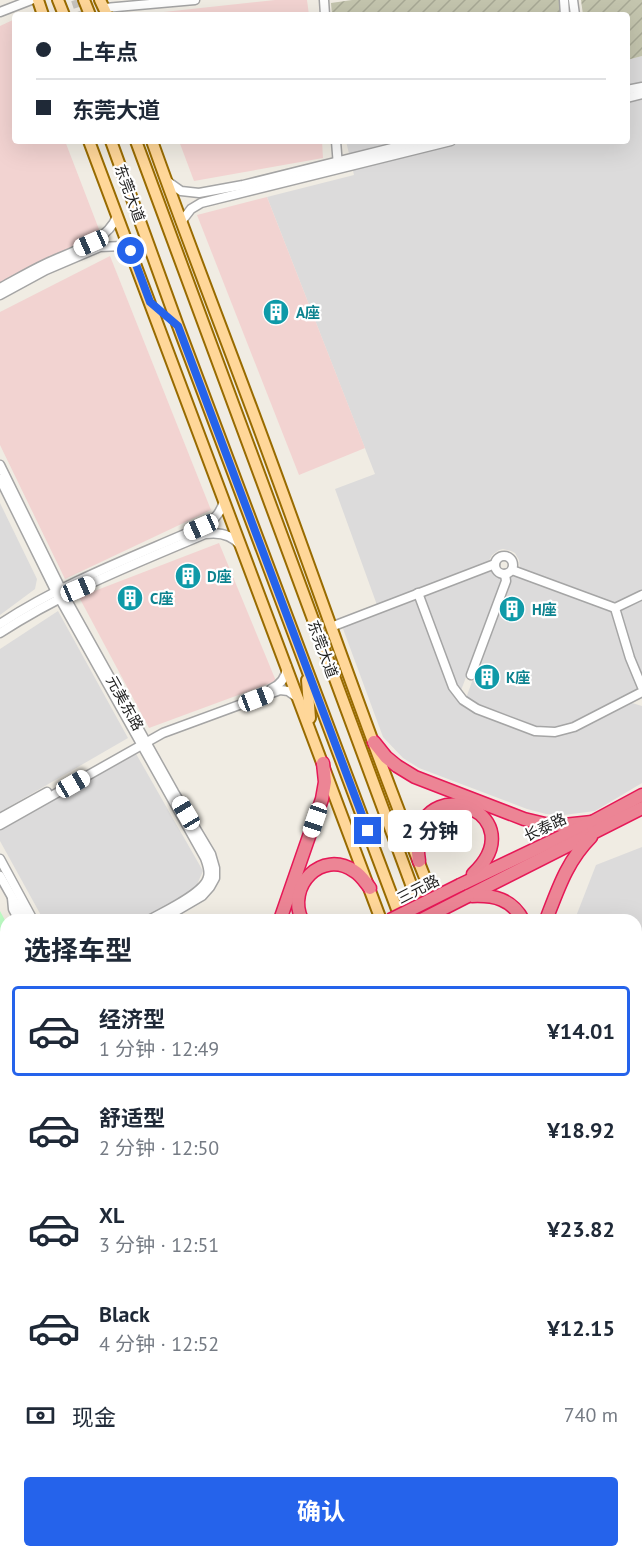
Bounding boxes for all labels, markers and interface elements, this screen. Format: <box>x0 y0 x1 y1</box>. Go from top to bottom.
text: 上车点 <box>72 38 138 66</box>
text: 东莞大道 <box>72 96 160 124</box>
street label: 东莞大道 <box>111 162 149 224</box>
car <box>71 227 111 259</box>
route start <box>117 237 144 264</box>
building icon: A座 <box>261 297 291 327</box>
place label: A座 <box>296 303 320 322</box>
car <box>181 511 221 543</box>
building icon: D座 <box>173 561 203 591</box>
place label: D座 <box>207 567 232 586</box>
car <box>58 574 98 604</box>
building icon: C座 <box>115 583 145 613</box>
place label: C座 <box>150 589 173 608</box>
building icon: H座 <box>497 594 527 624</box>
place label: H座 <box>532 600 557 619</box>
street label: 东莞大道 <box>304 618 342 680</box>
building icon: K座 <box>472 662 502 692</box>
place label: K座 <box>506 668 530 687</box>
street label: 元美东路 <box>102 672 148 734</box>
car <box>236 684 276 714</box>
car <box>53 767 93 801</box>
car <box>169 793 203 833</box>
car <box>301 800 329 840</box>
street label: 长泰路 <box>521 809 569 845</box>
callout: 2 分钟 <box>389 810 473 852</box>
route end <box>354 817 381 844</box>
text: 2 分钟 <box>402 818 458 844</box>
street label: 三元路 <box>394 870 442 908</box>
text: 选择车型 <box>24 933 132 967</box>
icon: car <box>27 1004 81 1058</box>
text: 经济型 <box>99 1005 165 1033</box>
text: ¥14.01 <box>547 1017 615 1045</box>
text: 1 分钟 · 12:49 <box>99 1036 219 1062</box>
icon: car <box>27 1103 81 1157</box>
text: 舒适型 <box>99 1104 165 1132</box>
text: ¥18.92 <box>547 1116 615 1144</box>
text: 2 分钟 · 12:50 <box>99 1135 219 1161</box>
text: XL <box>99 1201 124 1229</box>
icon: car <box>27 1202 81 1256</box>
text: ¥23.82 <box>547 1215 615 1243</box>
text: 3 分钟 · 12:51 <box>99 1232 219 1258</box>
text: Black <box>99 1300 150 1328</box>
icon: car <box>27 1301 81 1355</box>
text: ¥12.15 <box>547 1314 615 1342</box>
text: 4 分钟 · 12:52 <box>99 1331 219 1357</box>
icon: cash <box>24 1399 57 1432</box>
text: 740 m <box>564 1402 618 1428</box>
text: 现金 <box>72 1403 116 1431</box>
button: 确认 <box>24 1477 618 1546</box>

